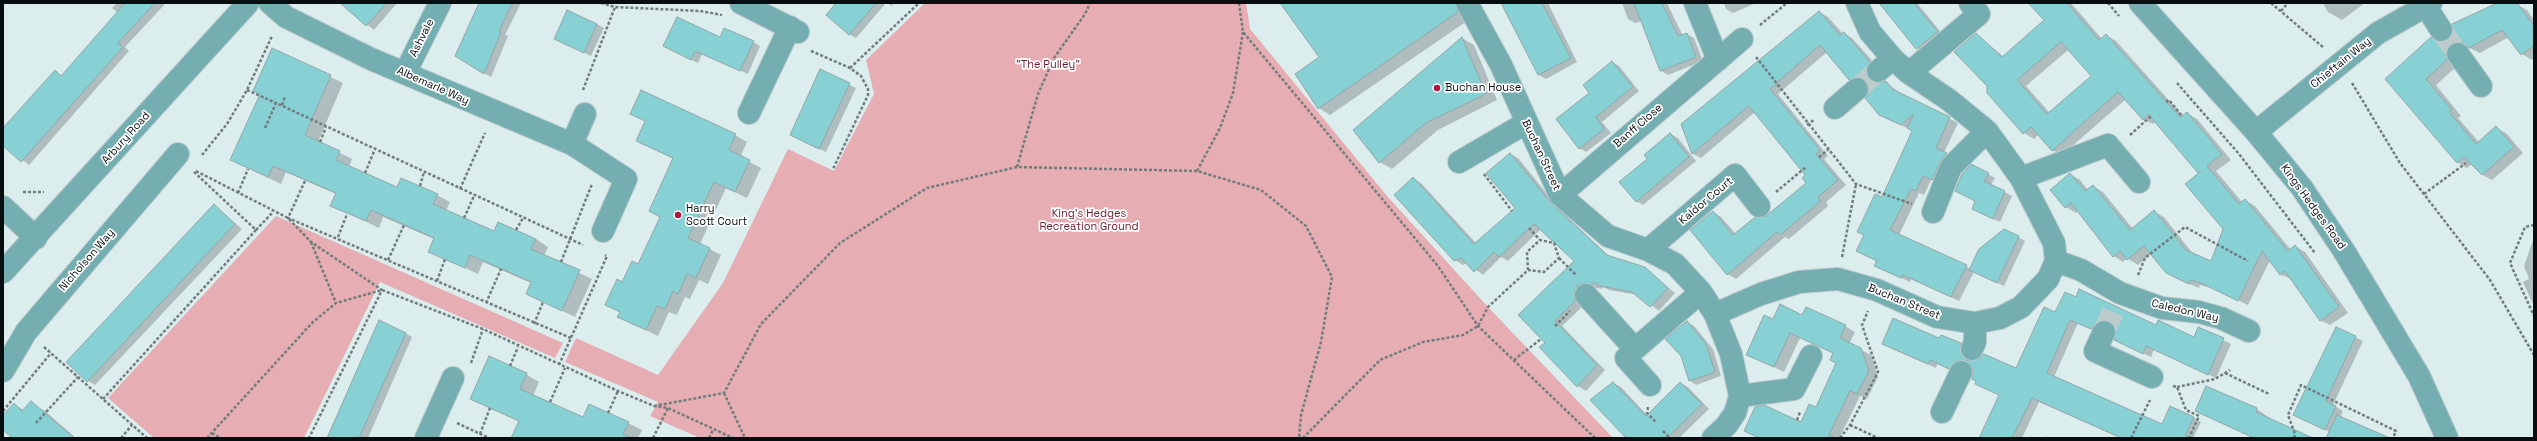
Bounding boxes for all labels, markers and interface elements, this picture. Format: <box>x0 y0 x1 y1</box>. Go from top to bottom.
street label: Ashvale <box>407 17 437 59</box>
street label: Chieftain Way <box>2308 35 2374 91</box>
park label: "The Pulley" <box>1016 58 1080 72</box>
street label: Albemarle Way <box>395 64 471 108</box>
place label: Buchan House <box>1445 81 1521 95</box>
marker: Buchan House <box>1432 83 1442 93</box>
street label: Banff Close <box>1611 101 1665 151</box>
street label: Arbury Road <box>99 109 153 167</box>
street label: Buchan Street <box>1519 117 1563 193</box>
street label: Kings Hedges Road <box>2278 162 2348 252</box>
street label: Kaldor Court <box>1676 175 1736 227</box>
place label: Harry Scott Court <box>686 202 747 228</box>
park label: King's Hedges Recreation Ground <box>1039 207 1139 233</box>
marker: Harry Scott Court <box>673 210 683 220</box>
street label: Nicholson Way <box>57 226 117 294</box>
street label: Buchan Street <box>1866 281 1942 323</box>
street label: Caledon Way <box>2150 297 2220 325</box>

